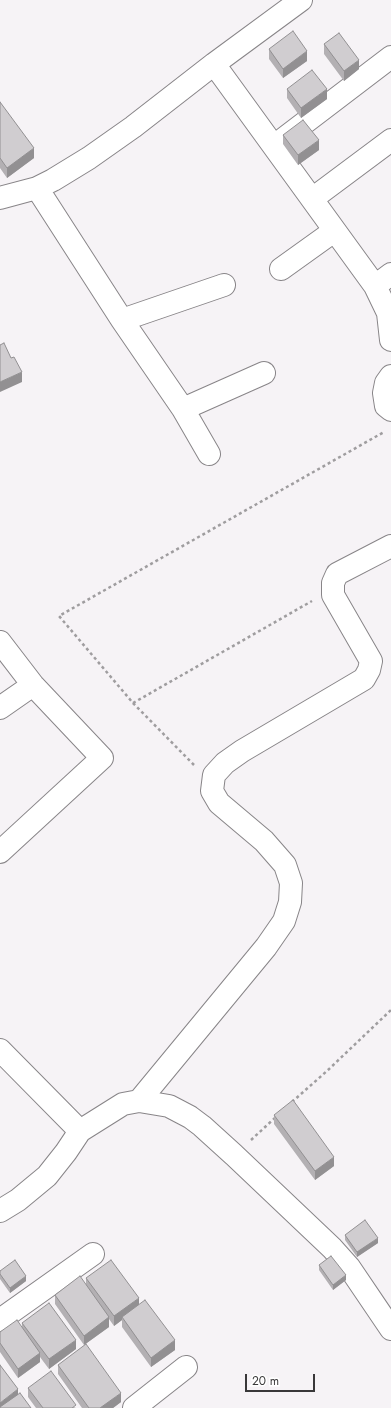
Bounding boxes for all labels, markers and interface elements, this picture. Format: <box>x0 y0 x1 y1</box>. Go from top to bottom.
scale bar <box>247 1366 317 1392</box>
text: 20 m <box>252 1372 279 1390</box>

